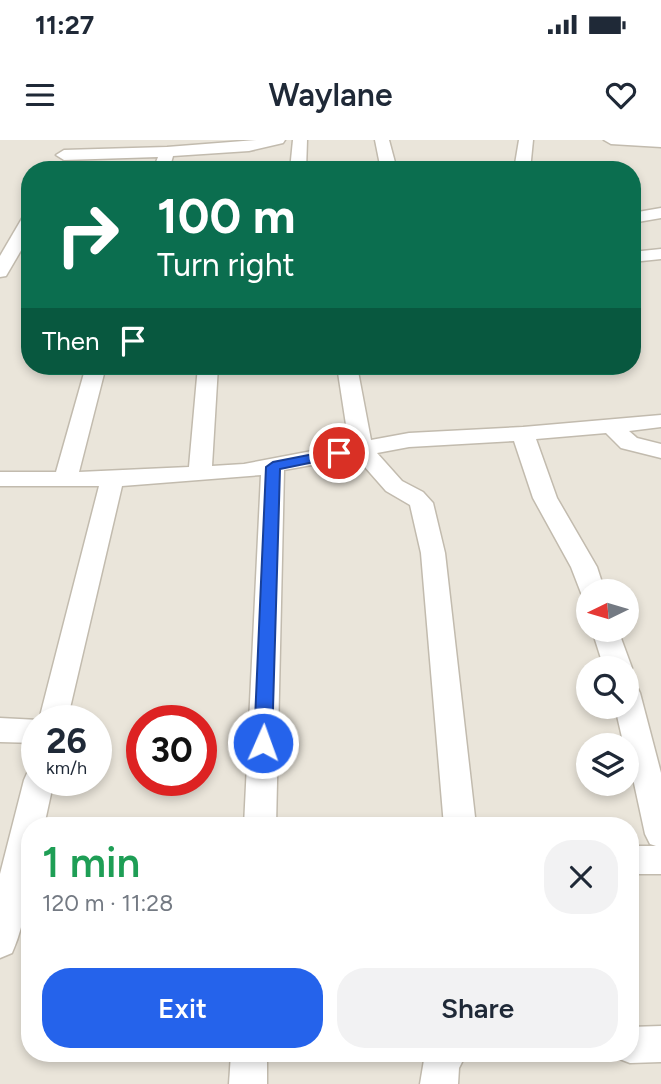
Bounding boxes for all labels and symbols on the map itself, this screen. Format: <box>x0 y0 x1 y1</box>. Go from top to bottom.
pin <box>309 423 369 483</box>
north arrow <box>576 579 639 642</box>
speed limit sign: 30 <box>126 705 217 796</box>
position arrow <box>226 706 300 780</box>

